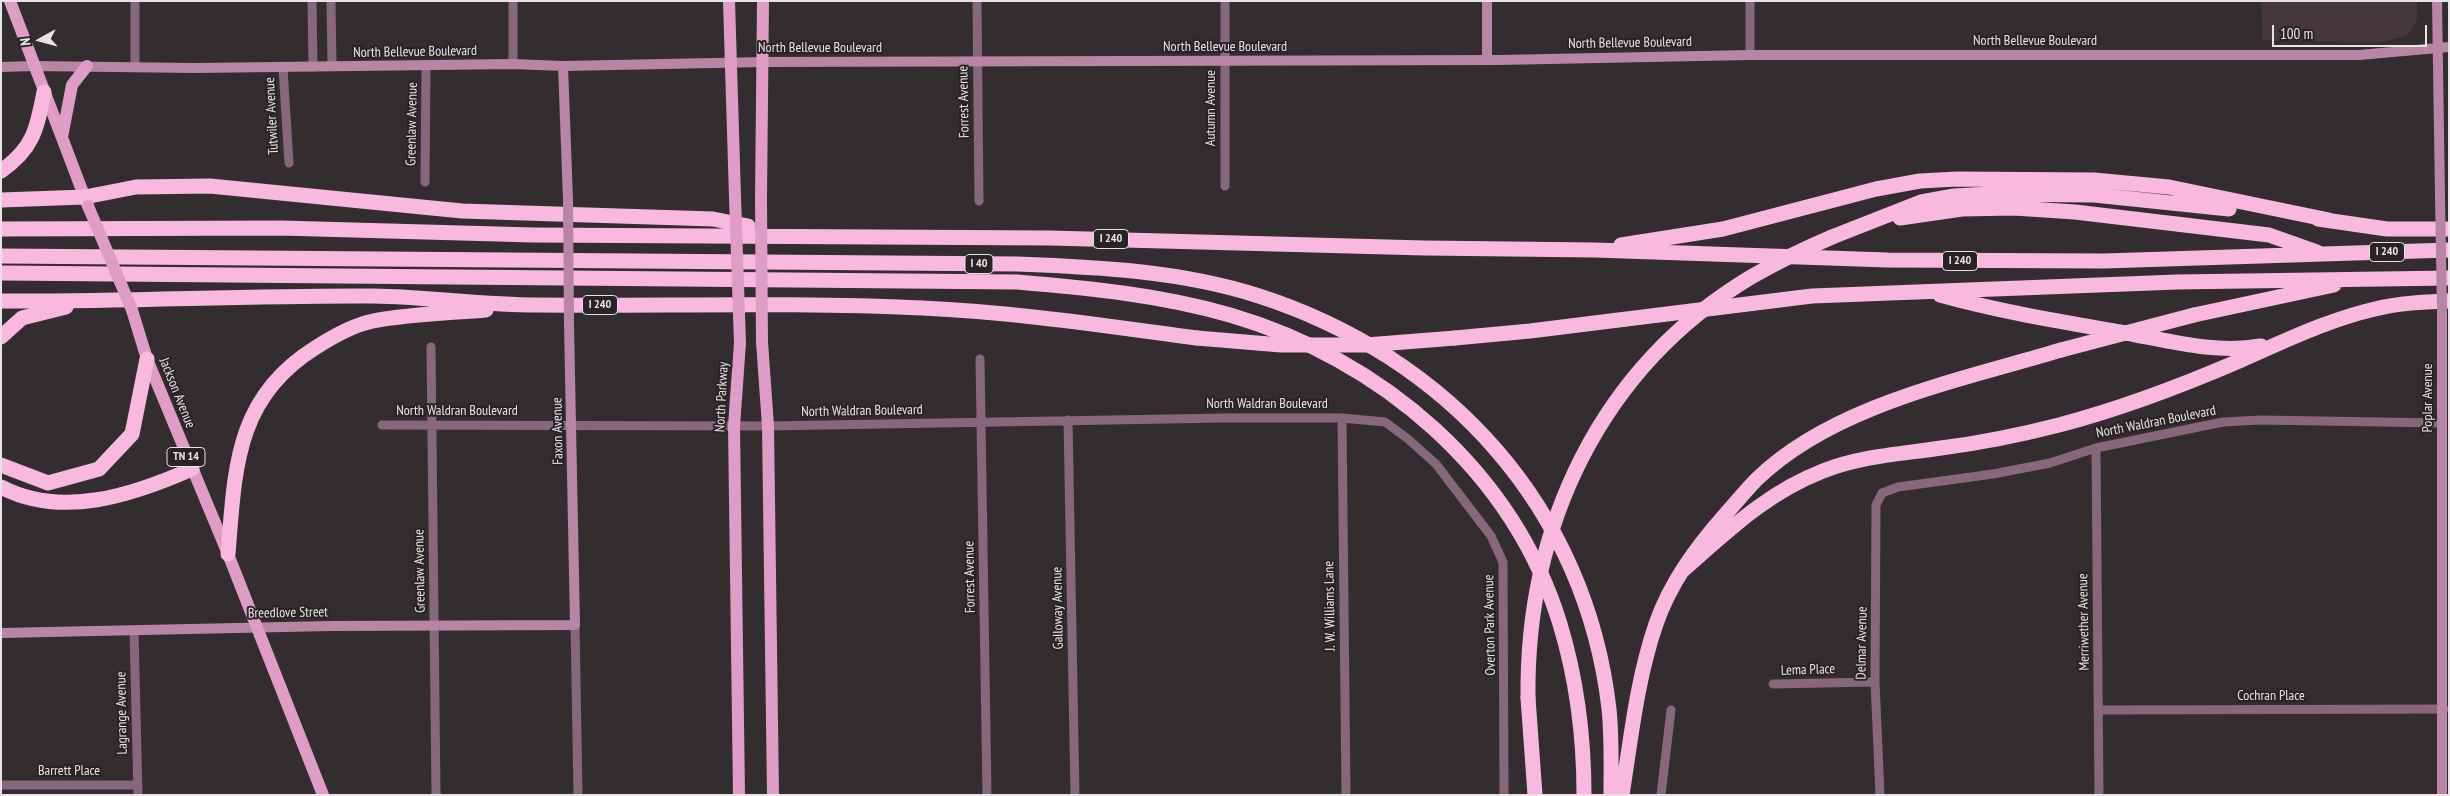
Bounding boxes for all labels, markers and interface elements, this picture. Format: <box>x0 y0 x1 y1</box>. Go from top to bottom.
north arrow <box>15 15 65 65</box>
scale bar <box>2275 15 2430 47</box>
text: 100 m <box>2280 24 2313 43</box>
street label: North Bellevue Boulevard <box>1973 33 2097 49</box>
street label: North Bellevue Boulevard <box>1568 34 1692 52</box>
text: N <box>16 37 35 47</box>
street label: North Bellevue Boulevard <box>1163 39 1287 55</box>
street label: North Bellevue Boulevard <box>758 40 882 56</box>
street label: North Bellevue Boulevard <box>353 43 477 61</box>
street label: Forrest Avenue <box>955 66 973 138</box>
street label: Autumn Avenue <box>1203 70 1219 146</box>
street label: Tutwiler Avenue <box>262 77 282 155</box>
street label: Greenlaw Avenue <box>403 82 421 166</box>
road number: I 240 <box>1094 230 1128 248</box>
road number: I 240 <box>2370 242 2404 262</box>
road number: I 240 <box>1942 252 1978 270</box>
road number: I 40 <box>965 254 993 274</box>
road number: I 240 <box>582 296 618 314</box>
street label: Jackson Avenue <box>155 355 199 431</box>
street label: North Parkway <box>712 361 732 433</box>
street label: Poplar Avenue <box>2420 363 2436 433</box>
street label: North Waldran Boulevard <box>1206 396 1328 412</box>
street label: Faxon Avenue <box>549 397 567 465</box>
street label: North Waldran Boulevard <box>801 402 923 420</box>
street label: North Waldran Boulevard <box>2095 402 2217 442</box>
street label: North Waldran Boulevard <box>396 403 518 419</box>
road number: TN 14 <box>167 448 205 467</box>
street label: Greenlaw Avenue <box>411 529 429 613</box>
street label: Forrest Avenue <box>961 541 979 613</box>
street label: J. W. Williams Lane <box>1321 561 1339 651</box>
street label: Galloway Avenue <box>1049 567 1067 649</box>
street label: Merriwether Avenue <box>2075 573 2093 671</box>
street label: Overton Park Avenue <box>1481 574 1499 676</box>
street label: Breedlove Street <box>248 604 328 622</box>
street label: Delmar Avenue <box>1853 606 1871 680</box>
street label: Lema Place <box>1781 661 1835 679</box>
street label: Lagrange Avenue <box>113 671 131 755</box>
street label: Cochran Place <box>2237 688 2305 704</box>
street label: Barrett Place <box>38 763 100 779</box>

